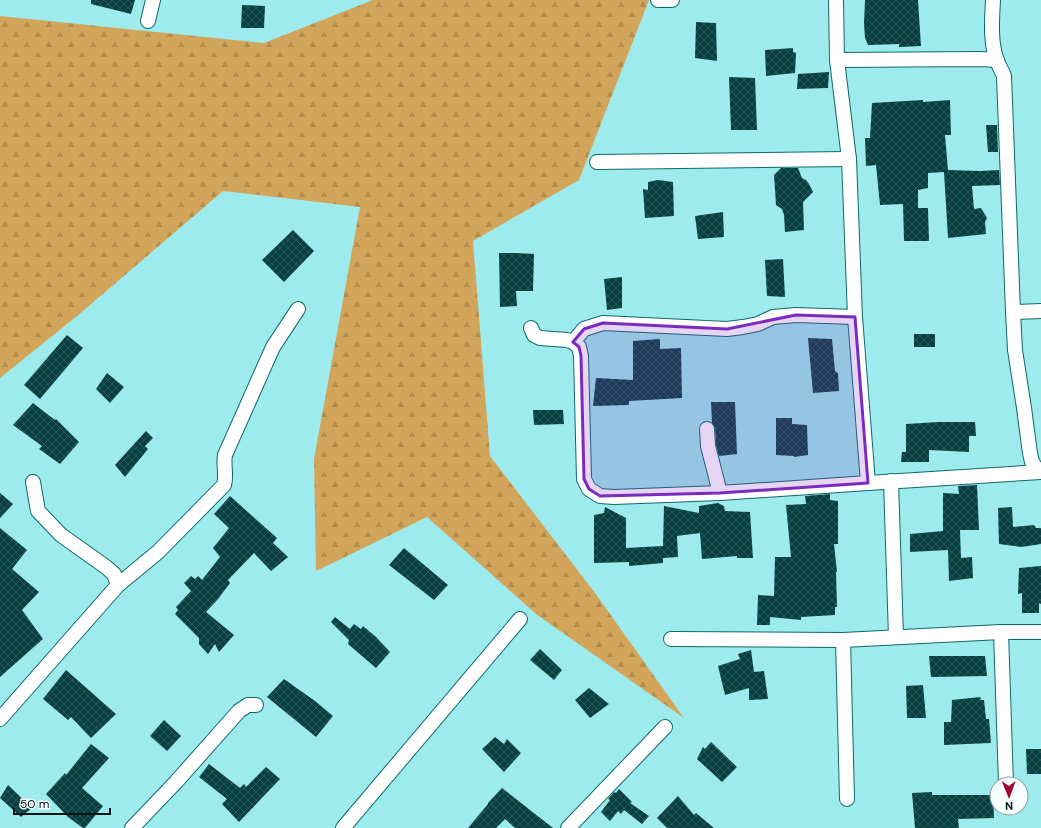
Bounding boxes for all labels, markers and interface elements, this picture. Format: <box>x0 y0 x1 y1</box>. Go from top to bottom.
north arrow <box>989 776 1029 816</box>
scale bar <box>14 790 110 816</box>
text: 50 m <box>20 796 49 812</box>
text: N <box>1005 799 1013 813</box>

